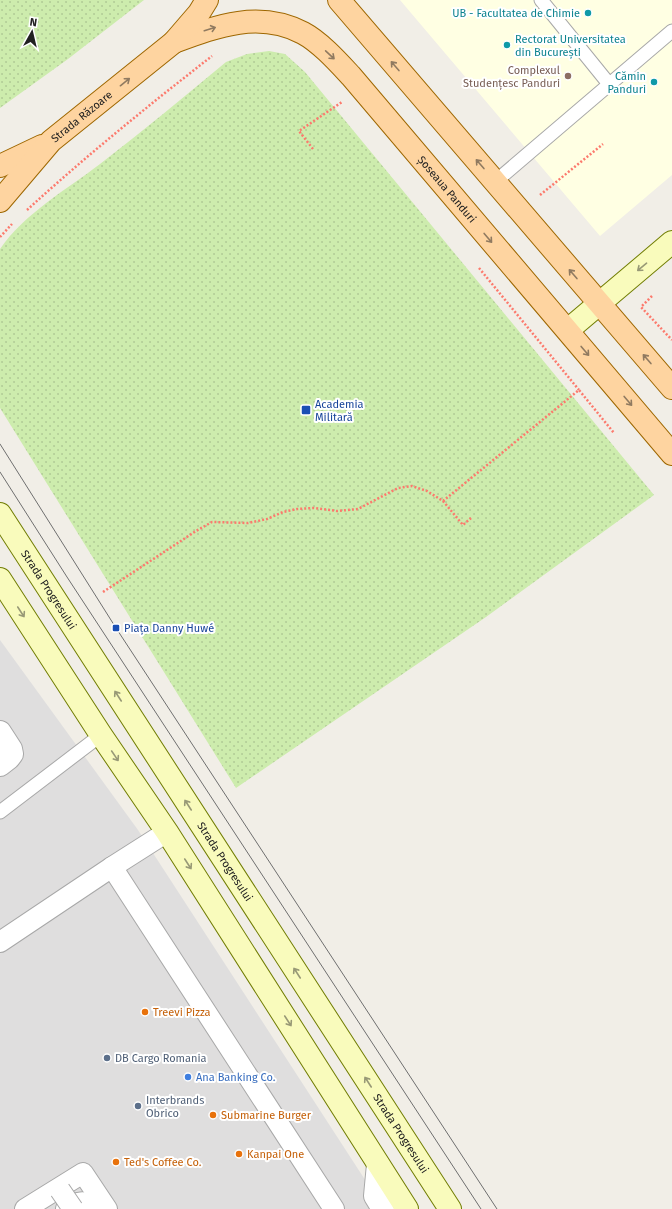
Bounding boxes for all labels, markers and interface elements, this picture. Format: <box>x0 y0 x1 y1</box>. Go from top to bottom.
place label: UB - Facultatea de Chimie <box>452 7 580 20</box>
marker: UB - Facultatea de Chimie <box>583 8 593 18</box>
north arrow <box>12 12 52 52</box>
text: N <box>29 16 38 30</box>
one-way arrow <box>204 25 217 32</box>
place label: Rectorat Universitatea din București <box>515 33 626 59</box>
marker: Rectorat Universitatea din București <box>502 40 512 50</box>
one-way arrow <box>325 50 335 59</box>
one-way arrow <box>391 60 400 71</box>
place label: Complexul Studențesc Panduri <box>463 64 560 90</box>
place label: Cămin Panduri <box>607 70 646 96</box>
marker: Complexul Studențesc Panduri <box>563 71 573 81</box>
one-way arrow <box>119 77 130 86</box>
marker: Cămin Panduri <box>649 77 659 87</box>
street label: Strada Răzoare <box>49 88 115 145</box>
street label: Șoseaua Panduri <box>415 154 479 225</box>
one-way arrow <box>476 160 485 170</box>
one-way arrow <box>483 232 492 243</box>
one-way arrow <box>637 263 648 272</box>
one-way arrow <box>569 269 578 279</box>
one-way arrow <box>581 345 590 356</box>
one-way arrow <box>642 353 651 364</box>
one-way arrow <box>623 396 632 406</box>
place label: Academia Militară <box>315 398 364 424</box>
marker: Academia Militară <box>300 404 312 416</box>
street label: Strada Progresului <box>18 548 79 632</box>
one-way arrow <box>17 606 25 617</box>
place label: Piața Danny Huwé <box>124 622 214 635</box>
marker: Piața Danny Huwé <box>111 623 121 633</box>
one-way arrow <box>114 691 122 702</box>
one-way arrow <box>111 750 119 761</box>
one-way arrow <box>184 799 192 811</box>
street label: Strada Progresului <box>194 820 255 904</box>
one-way arrow <box>184 858 192 870</box>
one-way arrow <box>293 968 301 979</box>
place label: Treevi Pizza <box>153 1006 211 1019</box>
marker: Treevi Pizza <box>140 1007 150 1017</box>
one-way arrow <box>284 1015 292 1027</box>
place label: DB Cargo Romania <box>115 1052 207 1065</box>
marker: DB Cargo Romania <box>102 1053 112 1063</box>
place label: Ana Banking Co. <box>196 1071 276 1084</box>
marker: Ana Banking Co. <box>183 1072 193 1082</box>
one-way arrow <box>363 1076 371 1088</box>
street label: Strada Progresului <box>370 1092 431 1176</box>
place label: Interbrands Obrico <box>146 1094 204 1120</box>
marker: Interbrands Obrico <box>133 1101 143 1111</box>
place label: Submarine Burger <box>221 1109 312 1122</box>
marker: Submarine Burger <box>208 1110 218 1120</box>
place label: Kanpai One <box>247 1148 304 1161</box>
marker: Kanpai One <box>234 1149 244 1159</box>
place label: Ted's Coffee Co. <box>124 1156 202 1169</box>
marker: Ted's Coffee Co. <box>111 1157 121 1167</box>

